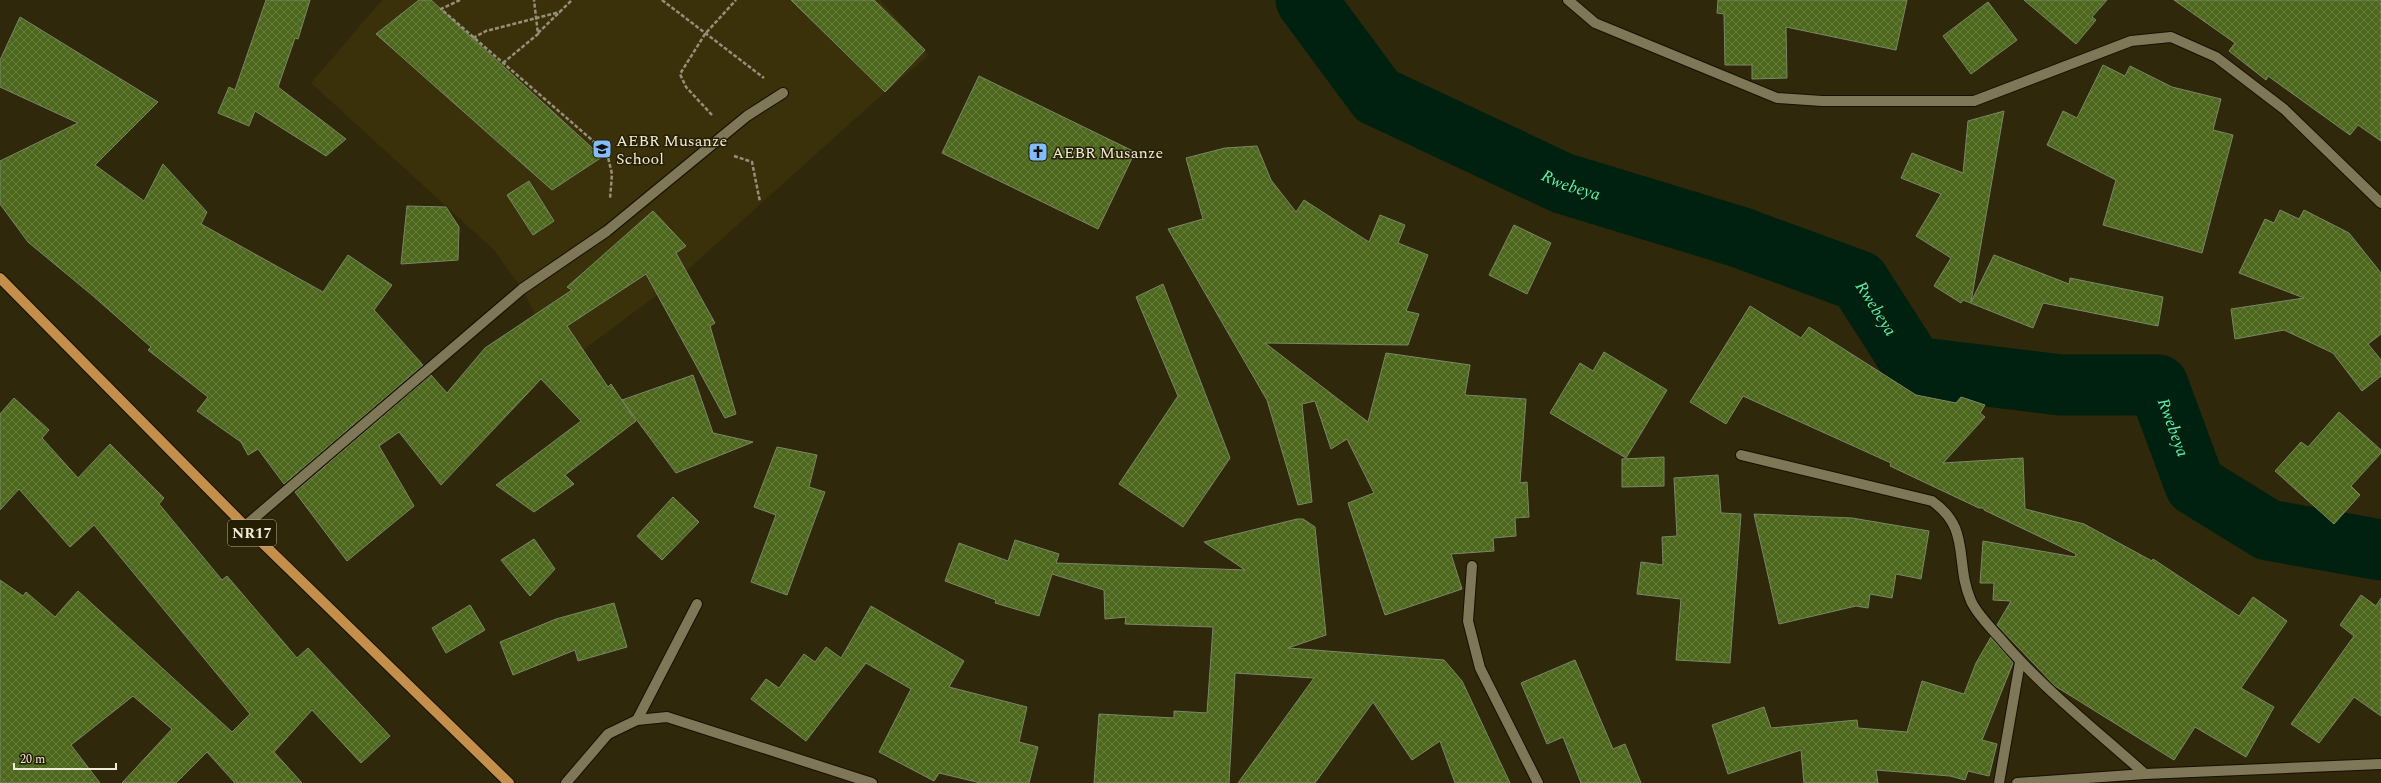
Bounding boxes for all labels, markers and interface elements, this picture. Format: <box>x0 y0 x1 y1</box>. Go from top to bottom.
place label: AEBR Musanze School <box>616 129 727 171</box>
school or university icon: AEBR Musanze School <box>591 138 613 160</box>
church icon: AEBR Musanze <box>1027 141 1049 163</box>
place label: AEBR Musanze <box>1052 141 1163 165</box>
water label: Rwebeya <box>1537 163 1604 208</box>
water label: Rwebeya <box>1848 276 1903 342</box>
water label: Rwebeya <box>2150 395 2196 461</box>
road number: NR17 <box>228 520 276 546</box>
scale bar <box>14 745 116 771</box>
text: 20 m <box>20 750 45 769</box>

